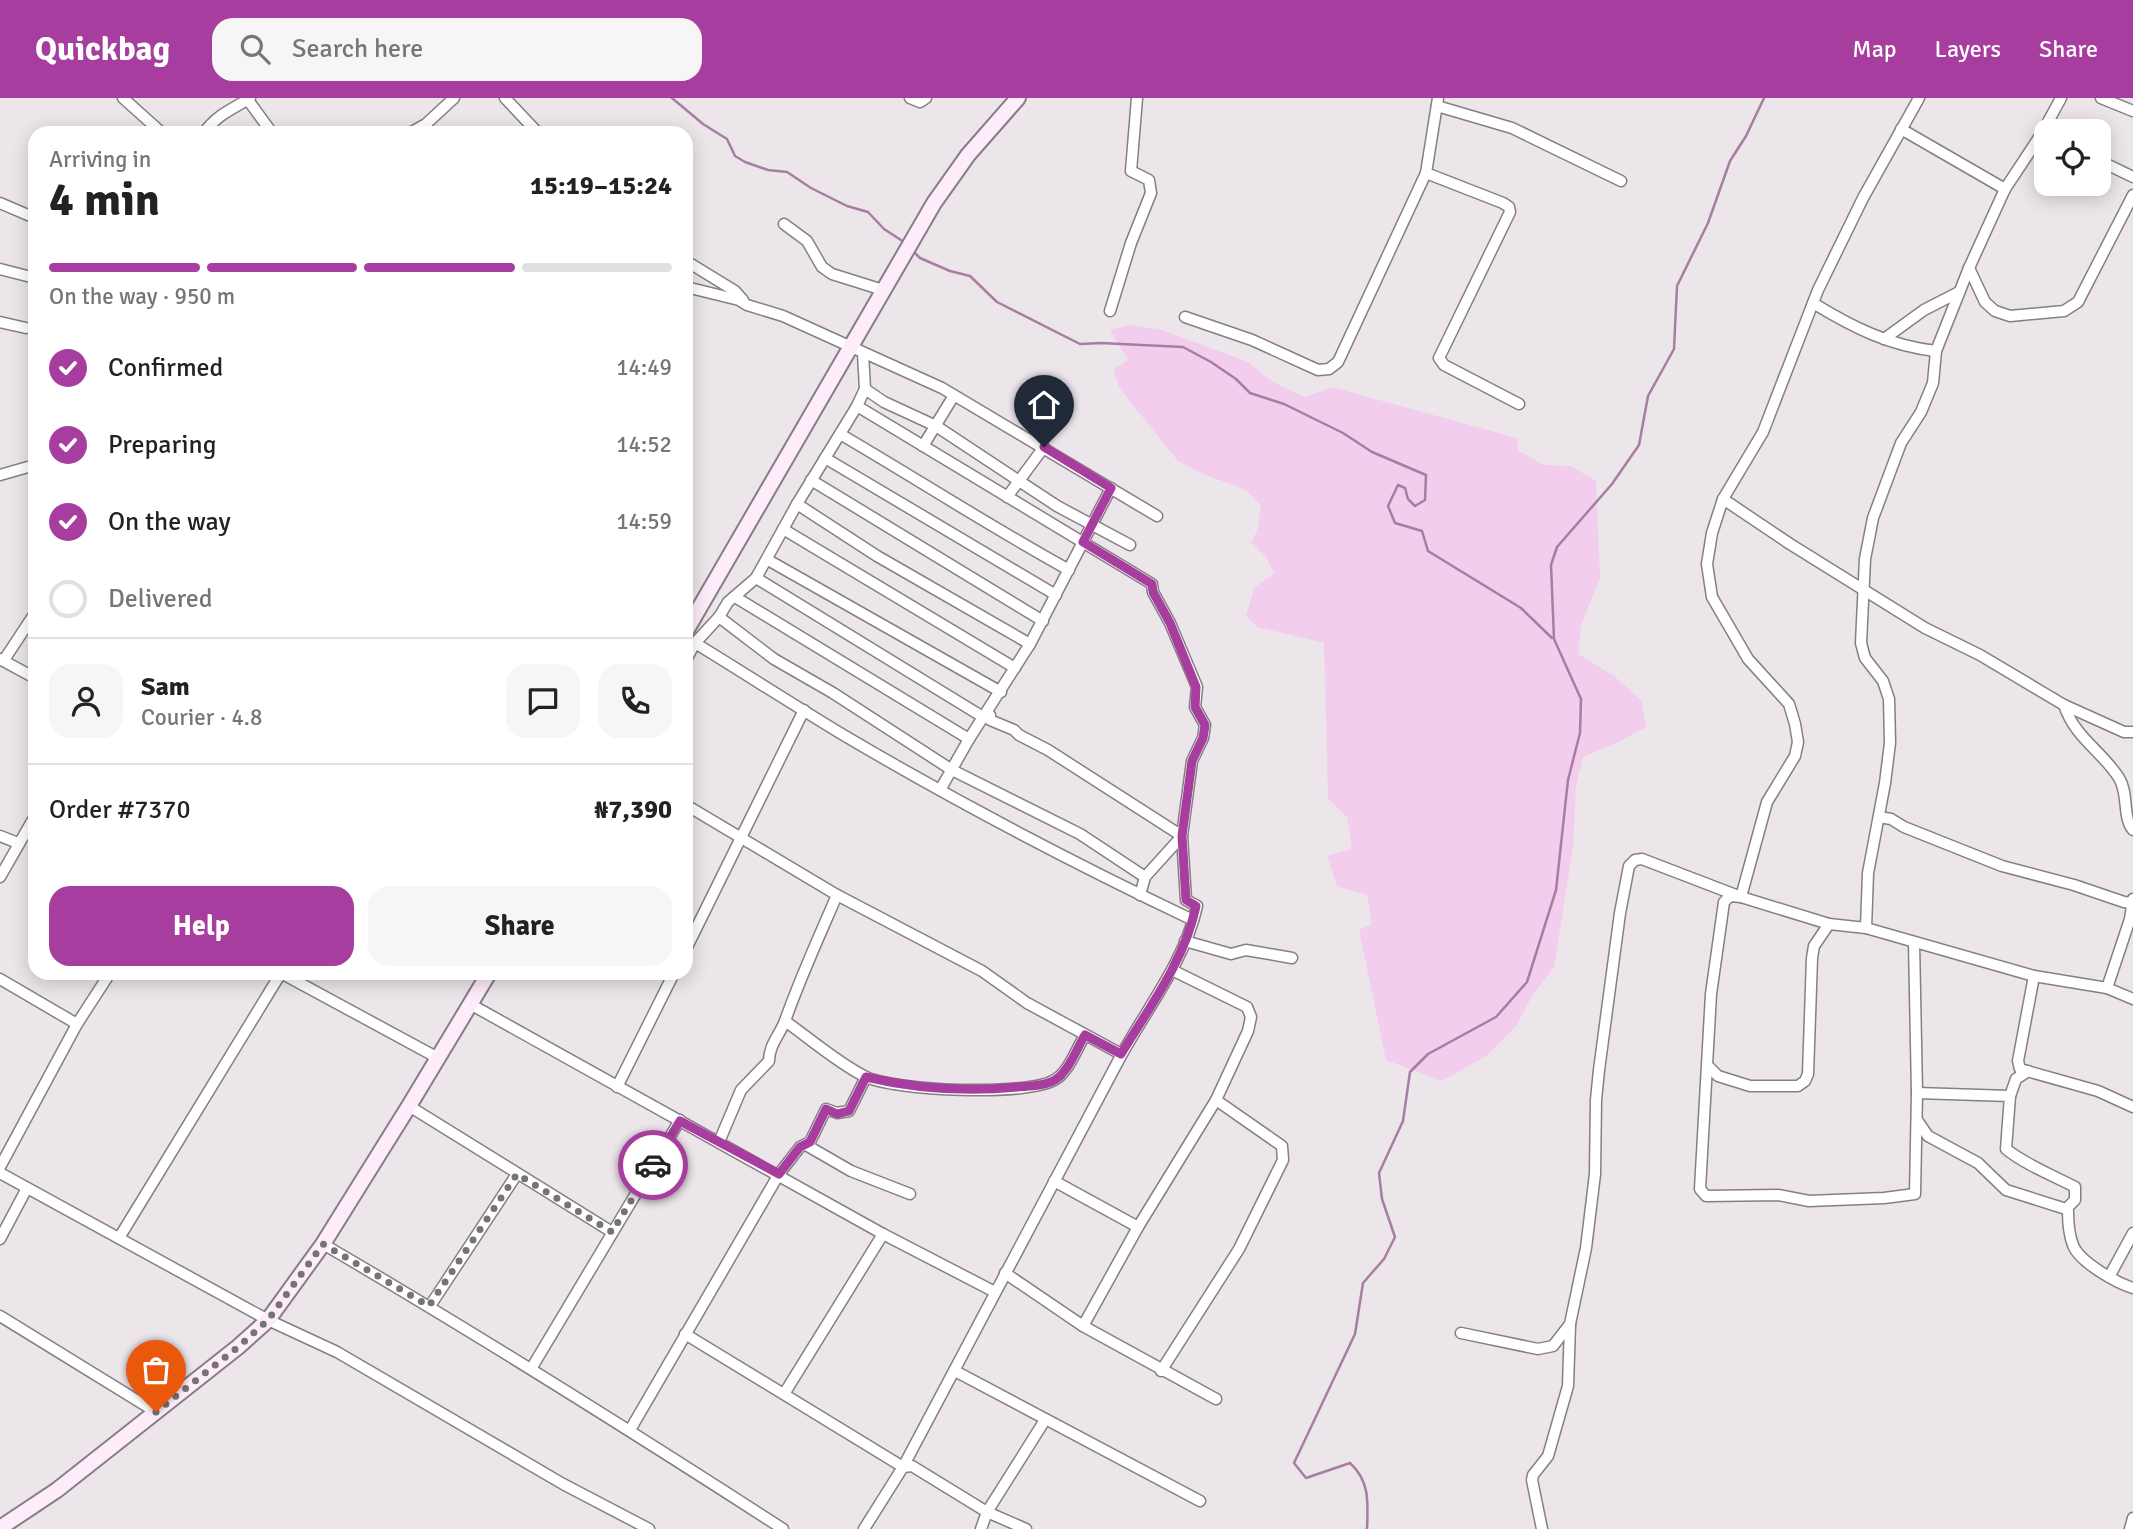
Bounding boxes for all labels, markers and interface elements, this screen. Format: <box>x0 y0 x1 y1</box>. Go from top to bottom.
search box <box>212 18 702 81</box>
text: Quickbag <box>35 29 170 70</box>
icon: search <box>236 30 274 68</box>
text: Search here <box>292 33 423 65</box>
text: Map <box>1852 34 1897 64</box>
text: Layers <box>1935 34 2001 64</box>
text: Share <box>2039 34 2098 64</box>
map controls <box>2034 119 2111 196</box>
button: locate <box>2034 119 2111 196</box>
text: Arriving in <box>49 145 151 174</box>
text: 15:19–15:24 <box>530 170 672 202</box>
text: 4 min <box>49 172 160 228</box>
text: On the way · 950 m <box>49 282 235 311</box>
icon: check <box>49 349 87 387</box>
text: Confirmed <box>108 352 223 384</box>
text: 14:49 <box>616 353 672 382</box>
pin <box>1014 375 1074 447</box>
icon: home <box>1025 386 1063 424</box>
icon: check <box>49 426 87 464</box>
text: Preparing <box>108 429 216 461</box>
text: 14:52 <box>616 430 672 459</box>
icon: check <box>49 503 87 541</box>
text: On the way <box>108 506 231 538</box>
text: 14:59 <box>616 507 672 536</box>
text: Delivered <box>108 583 213 615</box>
button: person <box>49 664 123 738</box>
button: chat <box>506 664 580 738</box>
button: phone <box>598 664 672 738</box>
text: Sam <box>141 671 190 703</box>
text: Courier · 4.8 <box>141 703 262 732</box>
text: Order #7370 <box>49 794 190 826</box>
text: ₦7,390 <box>594 794 672 826</box>
button: Help <box>49 886 354 966</box>
button: Share <box>368 886 672 966</box>
courier <box>618 1130 688 1200</box>
icon: car <box>634 1146 672 1184</box>
pin <box>126 1340 186 1412</box>
icon: bag <box>137 1351 175 1389</box>

